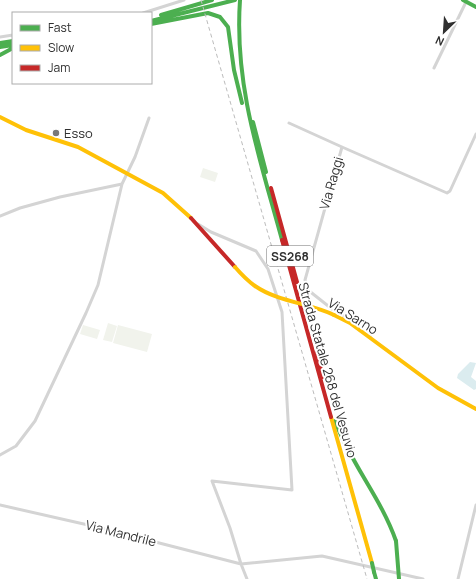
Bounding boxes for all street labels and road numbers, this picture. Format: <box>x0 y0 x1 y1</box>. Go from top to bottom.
street label: Via Raggi <box>315 154 347 212</box>
road number: SS268 <box>267 246 313 266</box>
street label: Strada Statale 268 del Vesuvio <box>294 280 362 460</box>
street label: Via Sarno <box>325 294 382 339</box>
street label: Via Mandrile <box>84 516 159 551</box>

